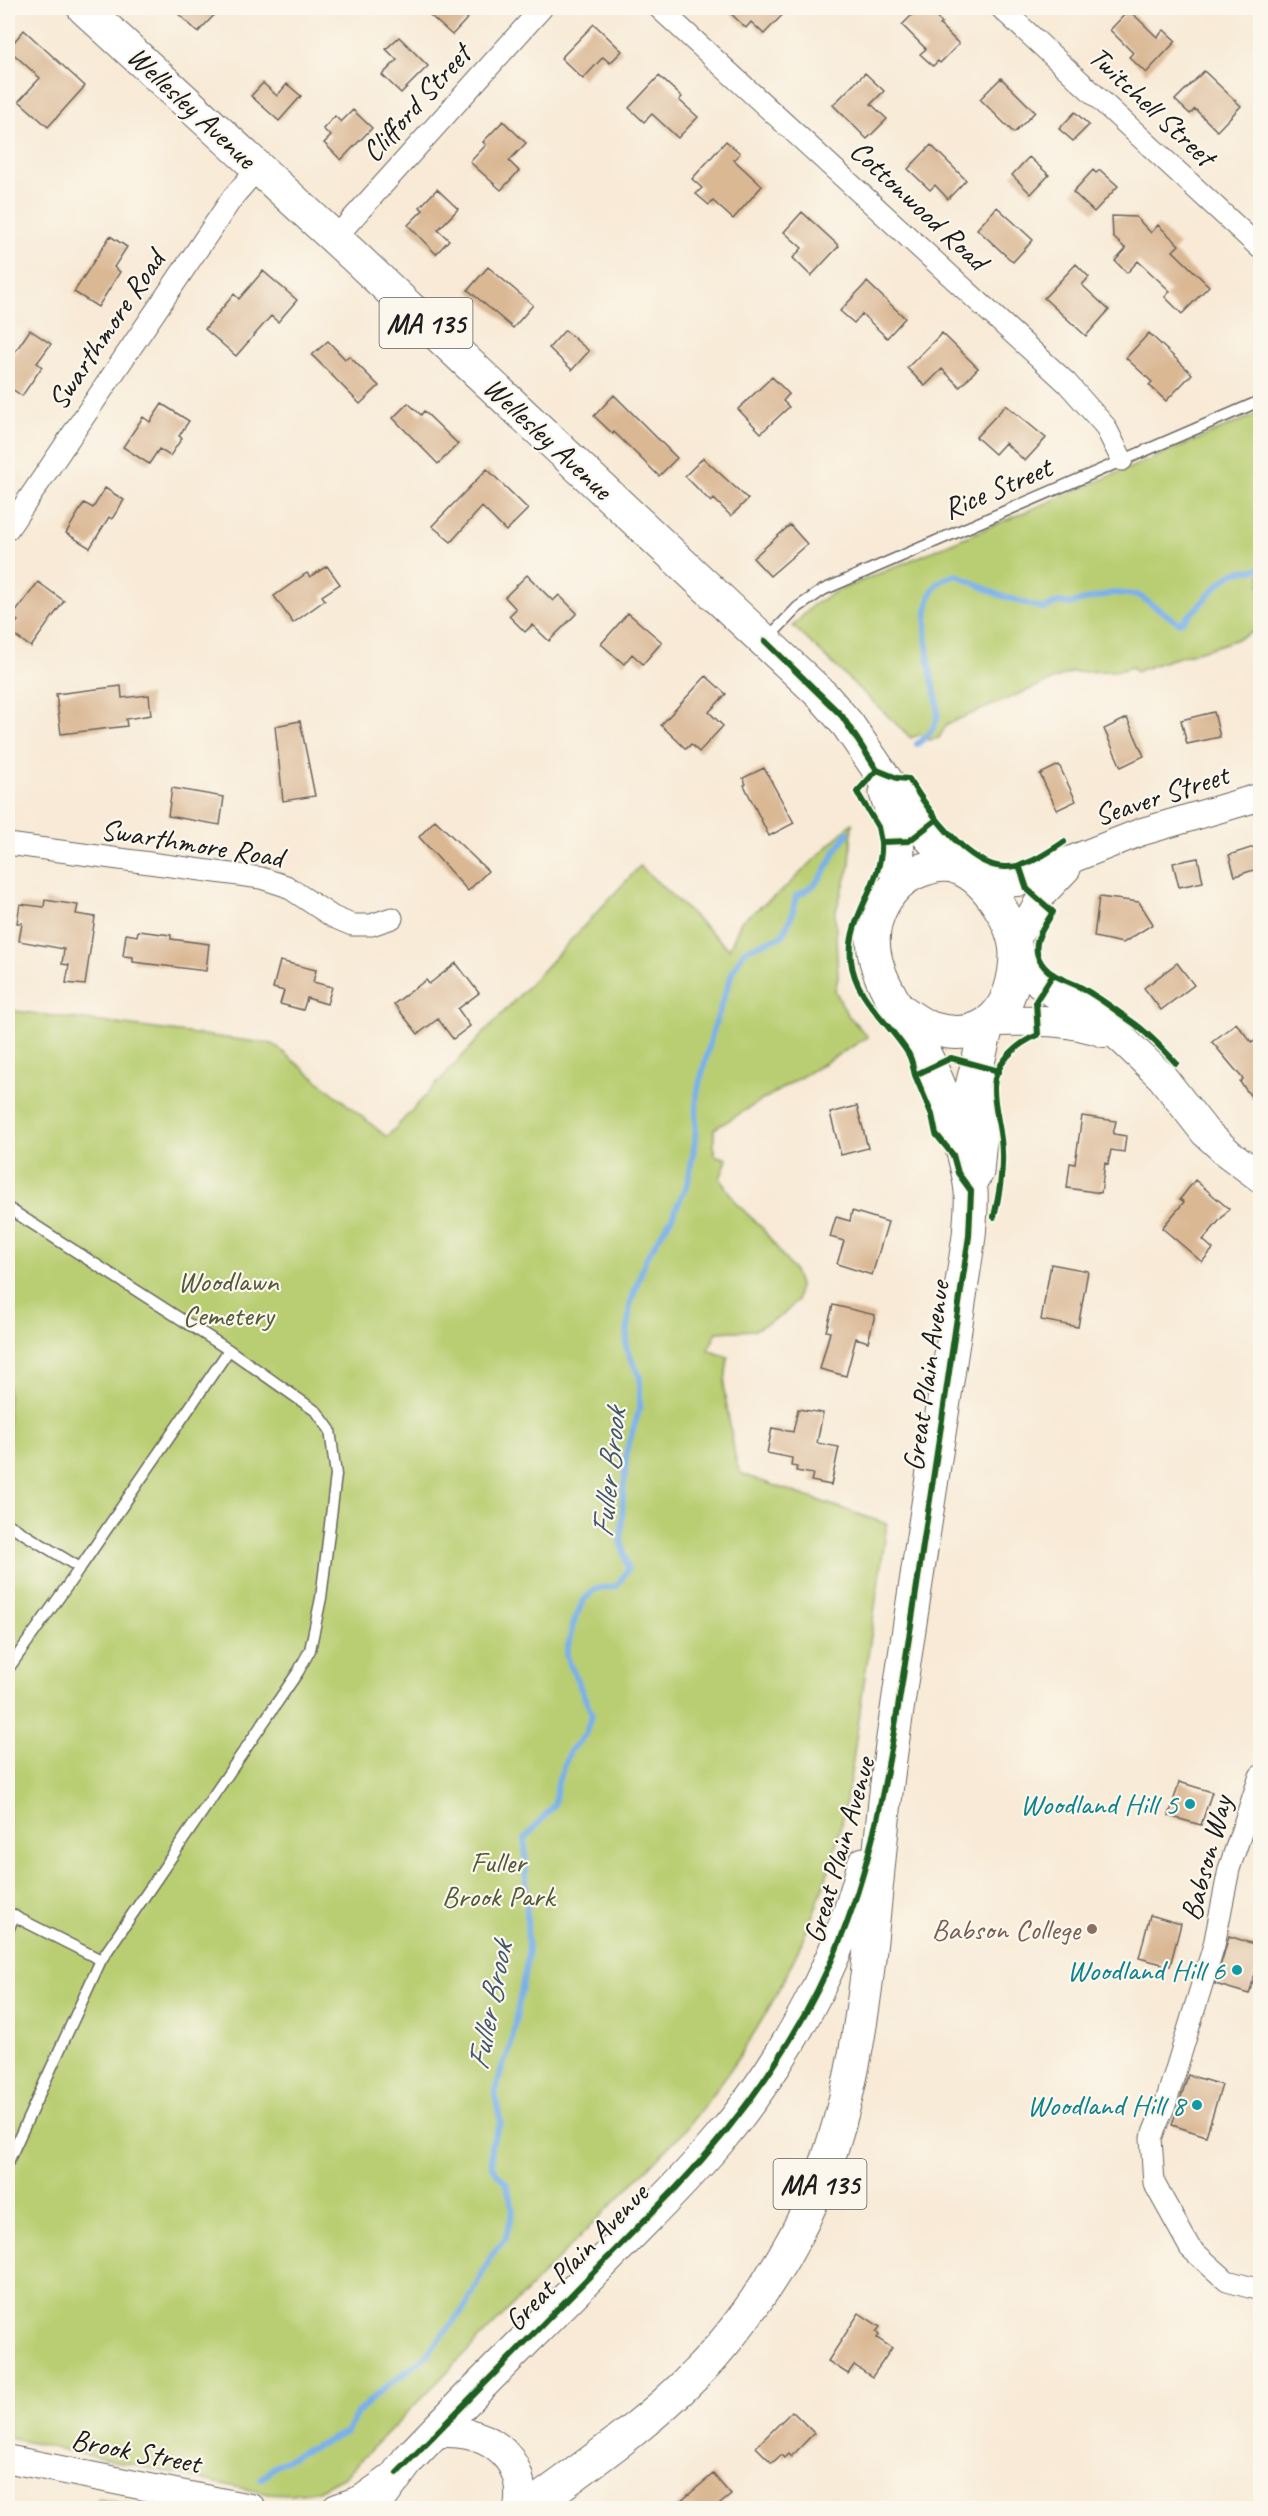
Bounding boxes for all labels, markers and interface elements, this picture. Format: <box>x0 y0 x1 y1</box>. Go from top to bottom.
street label: Clifford Street <box>353 33 482 170</box>
street label: Wellesley Avenue <box>119 37 266 178</box>
street label: Twitchell Street <box>1081 38 1226 177</box>
street label: Cottonwood Road <box>842 131 999 281</box>
street label: Swarthmore Road <box>39 240 176 417</box>
road number: MA 135 <box>380 298 472 348</box>
street label: Wellesley Avenue <box>475 368 622 509</box>
street label: Rice Street <box>937 447 1060 528</box>
street label: Seaver Street <box>1089 755 1236 834</box>
street label: Swarthmore Road <box>98 810 290 877</box>
park label: Woodlawn Cemetery <box>178 1262 280 1334</box>
street label: Great Plain Avenue <box>894 1276 958 1473</box>
water label: Fuller Brook <box>581 1401 636 1539</box>
street label: Great Plain Avenue <box>794 1751 884 1947</box>
place label: Woodland Hill 5 <box>1020 1785 1179 1823</box>
street label: Babson Way <box>1171 1789 1242 1924</box>
marker: Woodland Hill 5 <box>1183 1797 1197 1811</box>
park label: Fuller Brook Park <box>442 1843 556 1915</box>
place label: Babson College <box>932 1910 1082 1948</box>
marker: Babson College <box>1085 1922 1099 1936</box>
water label: Fuller Brook <box>457 1934 523 2073</box>
place label: Woodland Hill 6 <box>1067 1951 1226 1989</box>
marker: Woodland Hill 6 <box>1230 1963 1244 1977</box>
place label: Woodland Hill 8 <box>1027 2086 1187 2124</box>
marker: Woodland Hill 8 <box>1190 2098 1204 2112</box>
road number: MA 135 <box>774 2159 866 2209</box>
street label: Great Plain Avenue <box>496 2173 658 2339</box>
street label: Brook Street <box>68 2420 207 2483</box>

